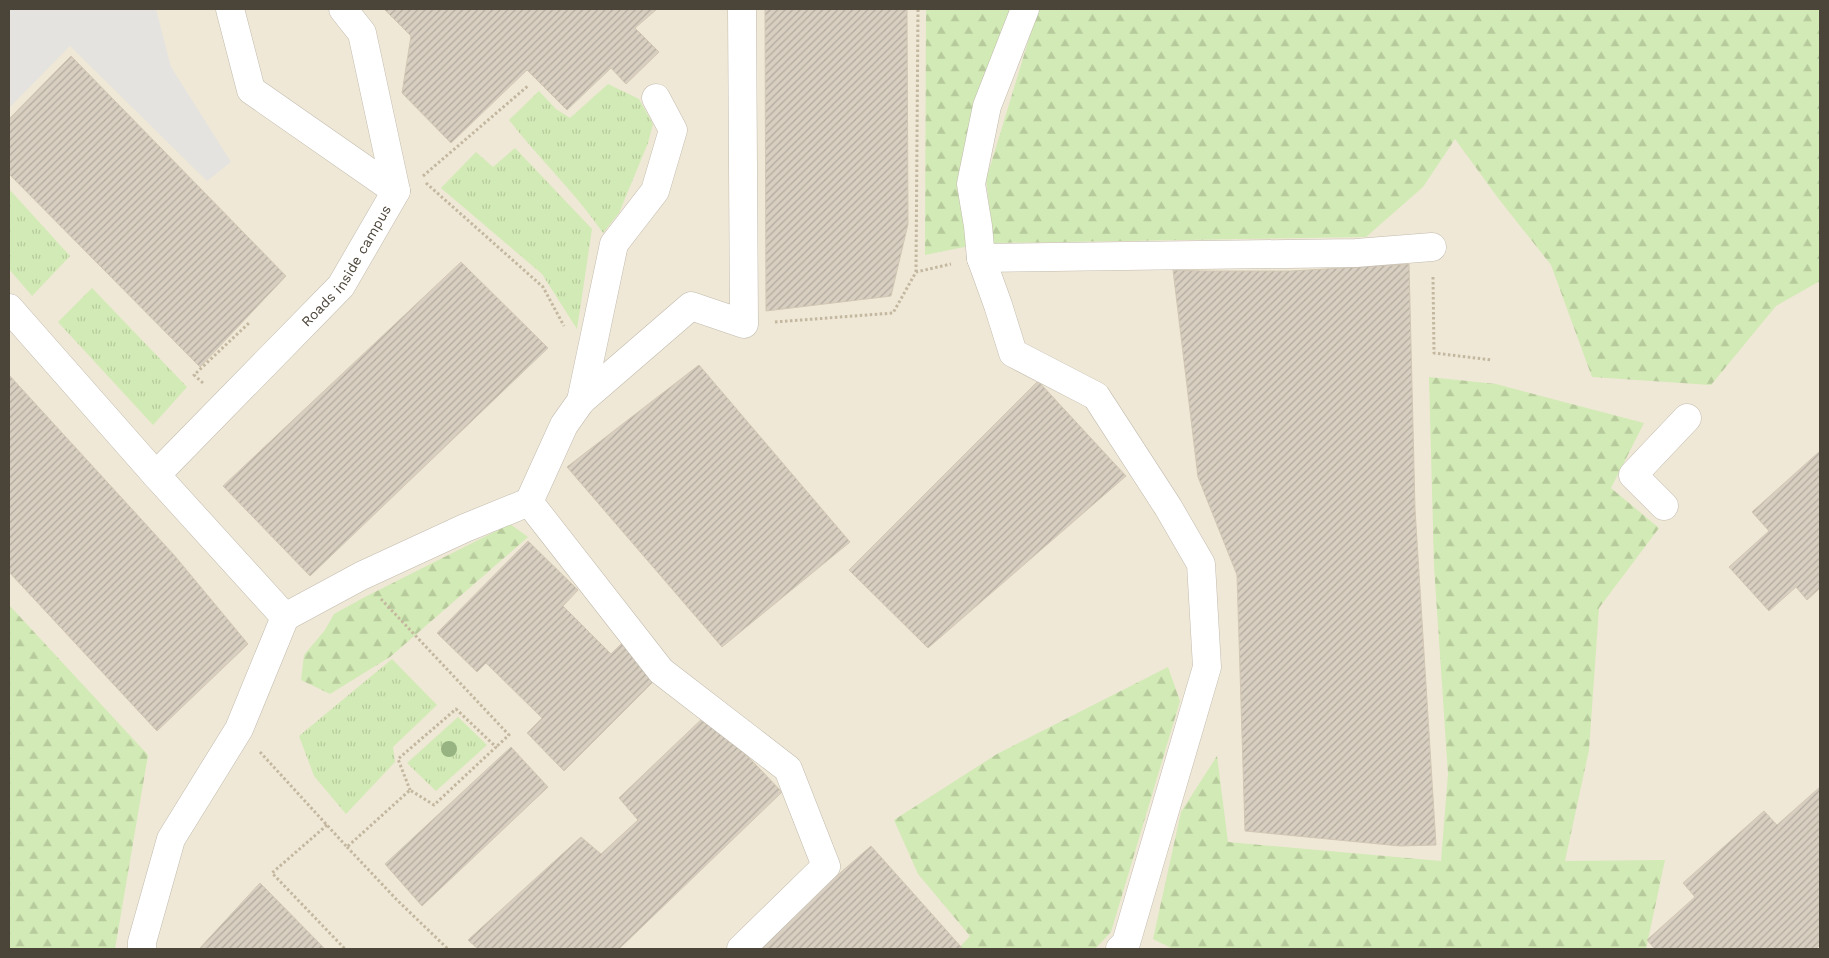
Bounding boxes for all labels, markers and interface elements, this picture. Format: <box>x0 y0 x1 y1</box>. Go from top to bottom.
street label: Roads inside campus <box>298 202 394 330</box>

